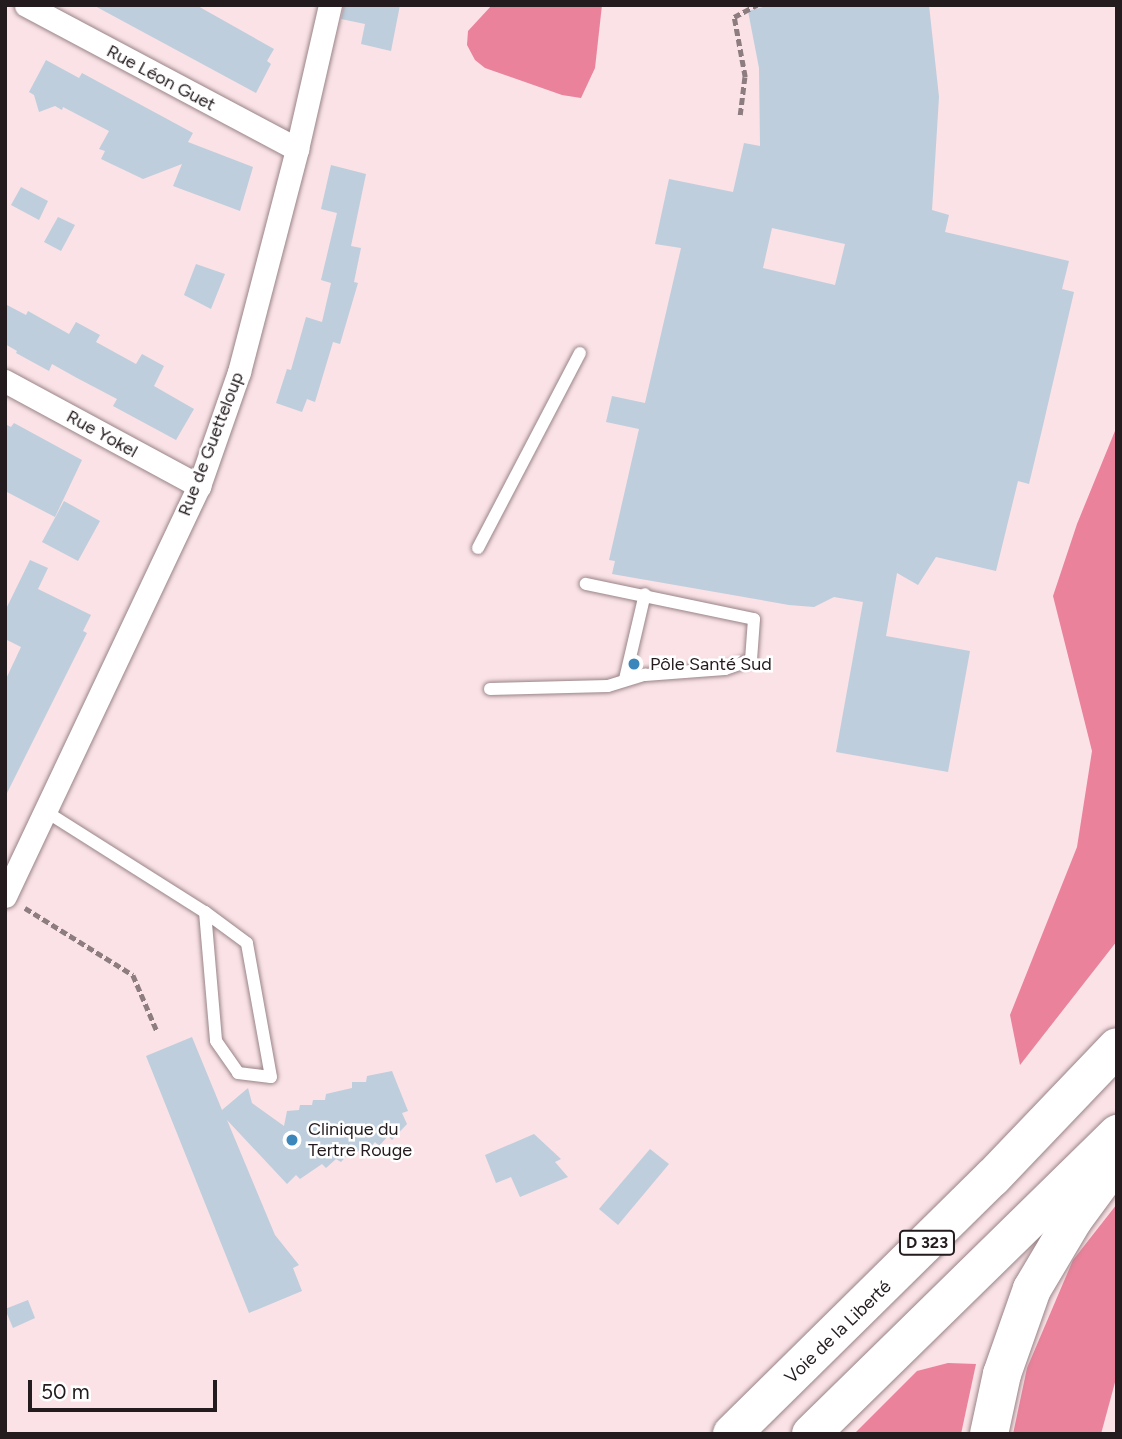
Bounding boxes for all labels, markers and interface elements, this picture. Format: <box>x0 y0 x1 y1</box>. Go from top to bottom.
street label: Rue Léon Guet <box>103 40 219 116</box>
street label: Rue de Guetteloup <box>174 369 248 519</box>
street label: Rue Yokel <box>63 406 141 462</box>
place label: Pôle Santé Sud <box>650 653 772 675</box>
marker: Pôle Santé Sud <box>624 654 644 674</box>
place label: Clinique du Tertre Rouge <box>308 1119 412 1162</box>
marker: Clinique du Tertre Rouge <box>282 1130 302 1150</box>
road number: D 323 <box>897 1231 957 1256</box>
street label: Voie de la Liberté <box>780 1276 896 1388</box>
scale bar <box>32 1366 220 1410</box>
text: 50 m <box>41 1379 90 1404</box>

